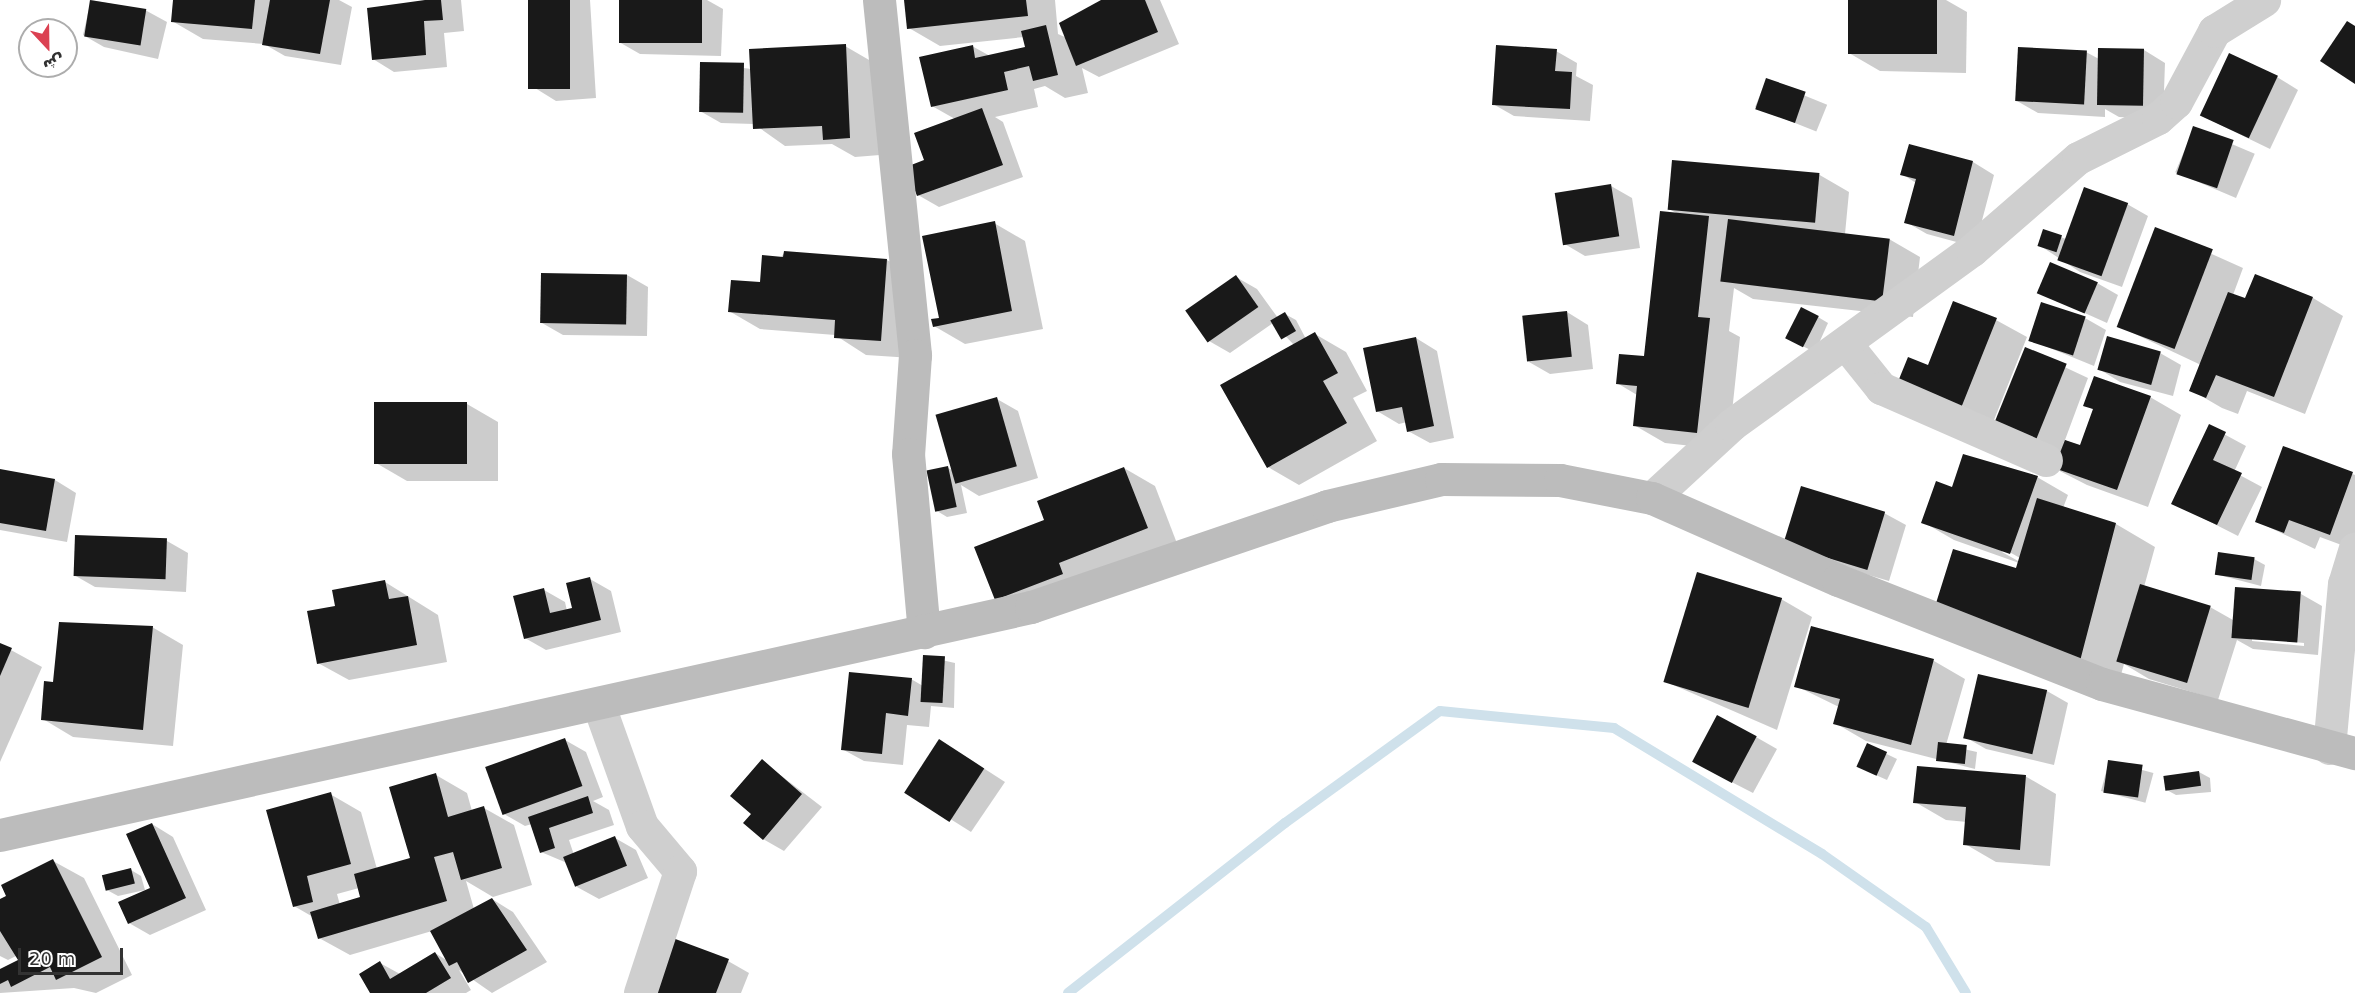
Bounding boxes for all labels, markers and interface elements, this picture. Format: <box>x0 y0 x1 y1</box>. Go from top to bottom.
north arrow <box>18 18 78 78</box>
text: ش <box>40 50 68 76</box>
scale bar <box>21 936 126 974</box>
text: 20 m <box>29 948 75 969</box>

